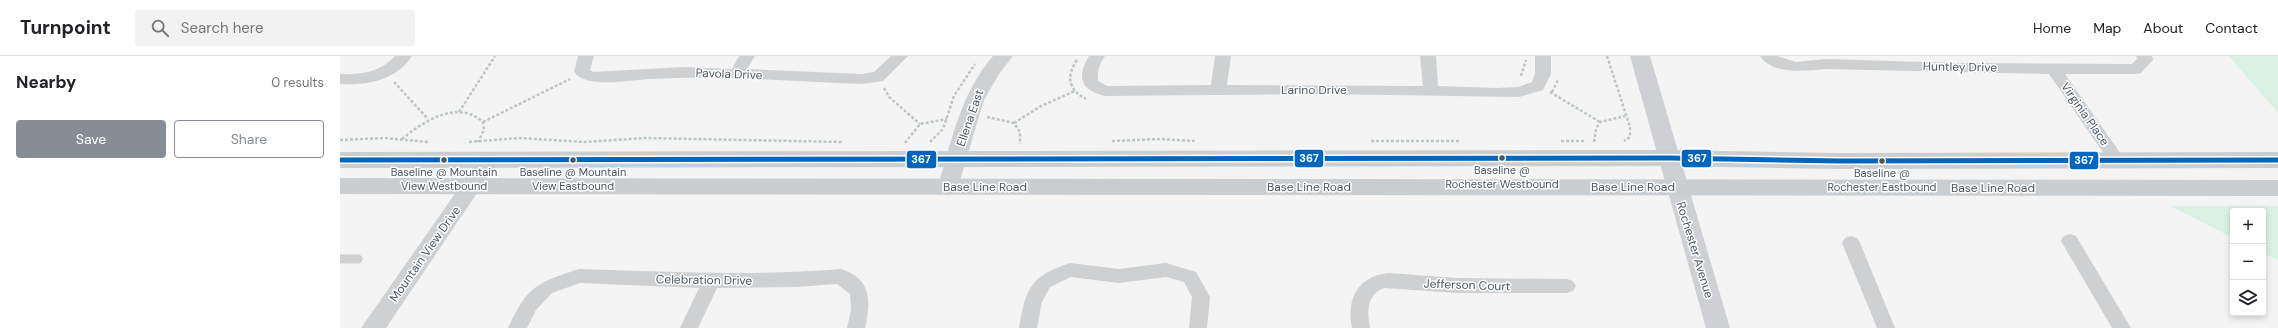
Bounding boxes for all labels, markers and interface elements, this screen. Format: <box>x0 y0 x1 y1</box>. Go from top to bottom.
search box <box>135 10 415 46</box>
text: Turnpoint <box>20 15 111 40</box>
icon: search <box>149 17 171 39</box>
text: Search here <box>181 18 264 38</box>
text: Home <box>2033 19 2071 37</box>
text: Map <box>2093 19 2121 37</box>
text: About <box>2143 19 2183 37</box>
text: Contact <box>2205 19 2258 37</box>
street label: Huntley Drive <box>1923 58 1997 76</box>
street label: Pavola Drive <box>695 65 763 83</box>
text: Nearby <box>16 71 76 93</box>
text: 0 results <box>271 74 324 91</box>
street label: Virginia Place <box>2057 79 2113 149</box>
street label: Larino Drive <box>1281 82 1347 98</box>
street label: Ellena East <box>953 87 987 149</box>
button: Save <box>16 120 166 158</box>
button: Share <box>174 120 324 158</box>
line badge: 367 <box>1294 149 1324 168</box>
line badge: 367 <box>1681 149 1712 168</box>
line badge: 367 <box>906 150 937 169</box>
text: 367 <box>1299 151 1319 165</box>
text: 367 <box>1687 151 1707 165</box>
line badge: 367 <box>2069 151 2099 170</box>
text: 367 <box>911 152 931 166</box>
marker: Baseline @ Rochester Westbound <box>1497 153 1507 163</box>
text: 367 <box>2074 153 2094 167</box>
marker: Baseline @ Mountain View Westbound <box>439 155 449 165</box>
marker: Baseline @ Mountain View Eastbound <box>568 155 578 165</box>
marker: Baseline @ Rochester Eastbound <box>1877 156 1887 166</box>
place label: Baseline @ Rochester Westbound <box>1445 163 1559 191</box>
place label: Baseline @ Mountain View Westbound <box>391 165 497 193</box>
place label: Baseline @ Mountain View Eastbound <box>520 165 626 193</box>
place label: Baseline @ Rochester Eastbound <box>1828 166 1937 194</box>
street label: Base Line Road <box>943 179 1027 195</box>
street label: Base Line Road <box>1267 179 1351 195</box>
street label: Base Line Road <box>1591 179 1675 195</box>
street label: Base Line Road <box>1951 180 2035 196</box>
street label: Rochester Avenue <box>1673 200 1717 300</box>
street label: Mountain View Drive <box>386 203 464 305</box>
map controls <box>2230 208 2266 316</box>
button: + <box>2230 208 2266 244</box>
button: − <box>2230 244 2266 280</box>
street label: Celebration Drive <box>656 271 753 289</box>
street label: Jefferson Court <box>1423 275 1511 295</box>
button: layers <box>2230 280 2266 316</box>

